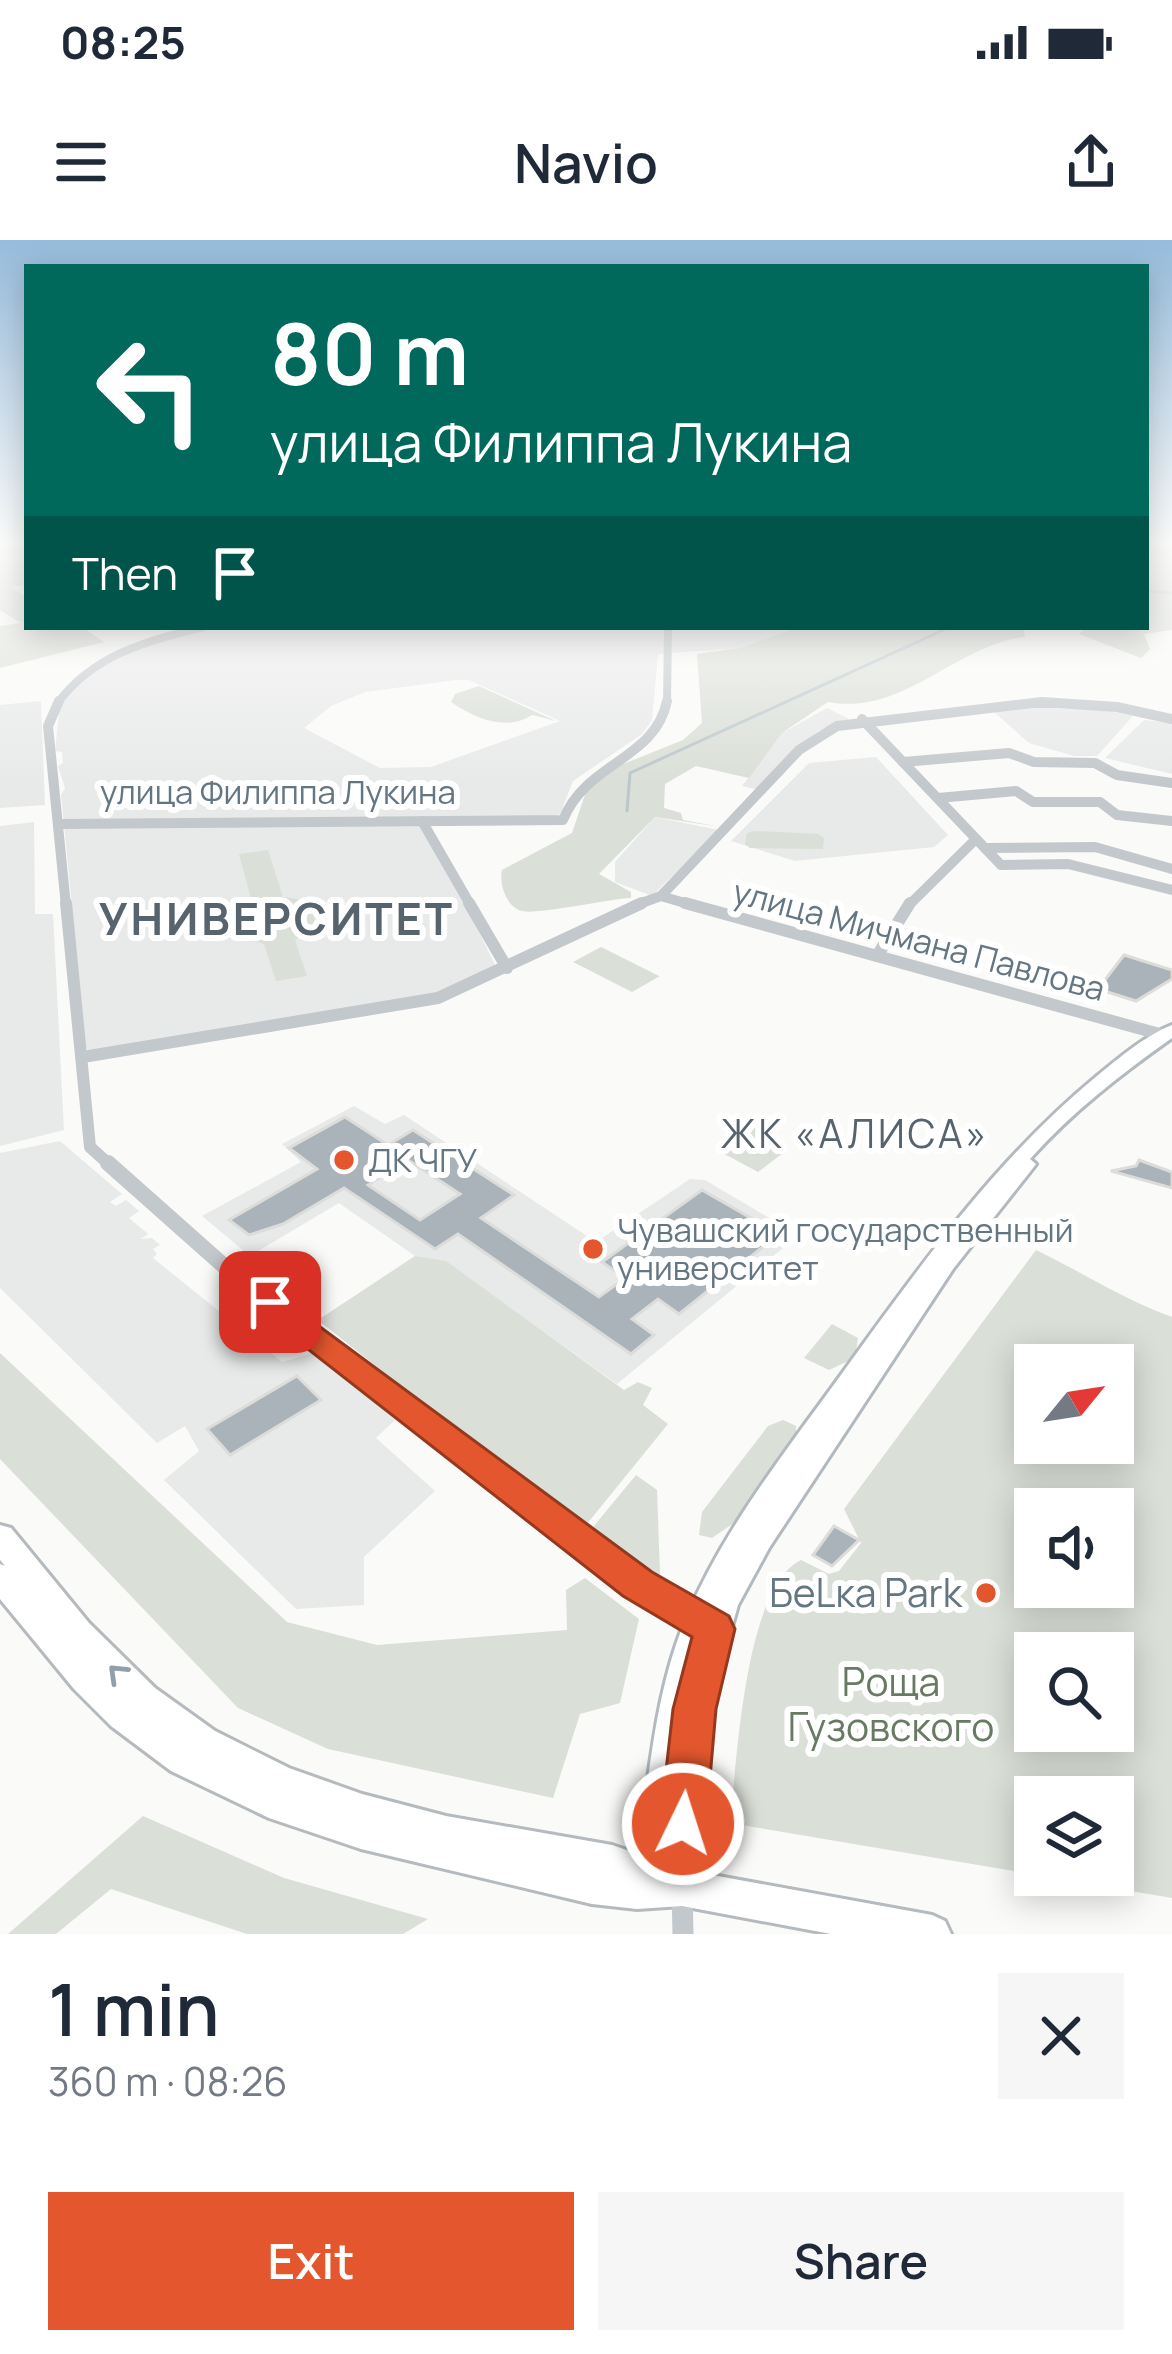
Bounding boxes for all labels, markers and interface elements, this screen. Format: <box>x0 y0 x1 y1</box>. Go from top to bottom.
text: 08:25 <box>60 11 186 73</box>
text: Navio <box>514 125 658 199</box>
icon: menu <box>48 129 114 195</box>
icon: share <box>1058 129 1124 195</box>
text: 80 m <box>270 295 469 410</box>
icon: left <box>72 312 228 468</box>
text: улица Филиппа Лукина <box>270 404 852 478</box>
icon: arrive <box>202 540 268 606</box>
text: Then <box>72 542 178 604</box>
street label: улица Филиппа Лукина <box>100 769 456 814</box>
street label: улица Мичмана Павлова <box>728 868 1110 1011</box>
district label: УНИВЕРСИТЕТ <box>99 887 455 949</box>
district label: ЖК «АЛИСА» <box>721 1106 989 1160</box>
place label: ДК ЧГУ <box>368 1137 478 1182</box>
marker: ДК ЧГУ <box>331 1147 357 1173</box>
place label: Чувашский государственный университет <box>617 1207 1073 1290</box>
marker: Чувашский государственный университет <box>580 1236 606 1262</box>
pin <box>219 1251 321 1353</box>
icon: arrive <box>237 1269 303 1335</box>
north arrow <box>1014 1344 1134 1464</box>
map controls <box>1014 1344 1134 1896</box>
button: sound <box>1014 1488 1134 1608</box>
place label: БeLка Park <box>769 1565 964 1619</box>
marker: БeLка Park <box>973 1580 999 1606</box>
button: search <box>1014 1632 1134 1752</box>
park label: Роща Гузовского <box>788 1654 994 1753</box>
one-way arrow <box>109 1666 130 1688</box>
position arrow <box>620 1761 746 1887</box>
button: layers <box>1014 1776 1134 1896</box>
text: 1 min <box>48 1959 220 2058</box>
button: close <box>998 1973 1124 2099</box>
text: 360 m · 08:26 <box>48 2054 287 2108</box>
button: Exit <box>48 2192 574 2330</box>
button: Share <box>598 2192 1124 2330</box>

